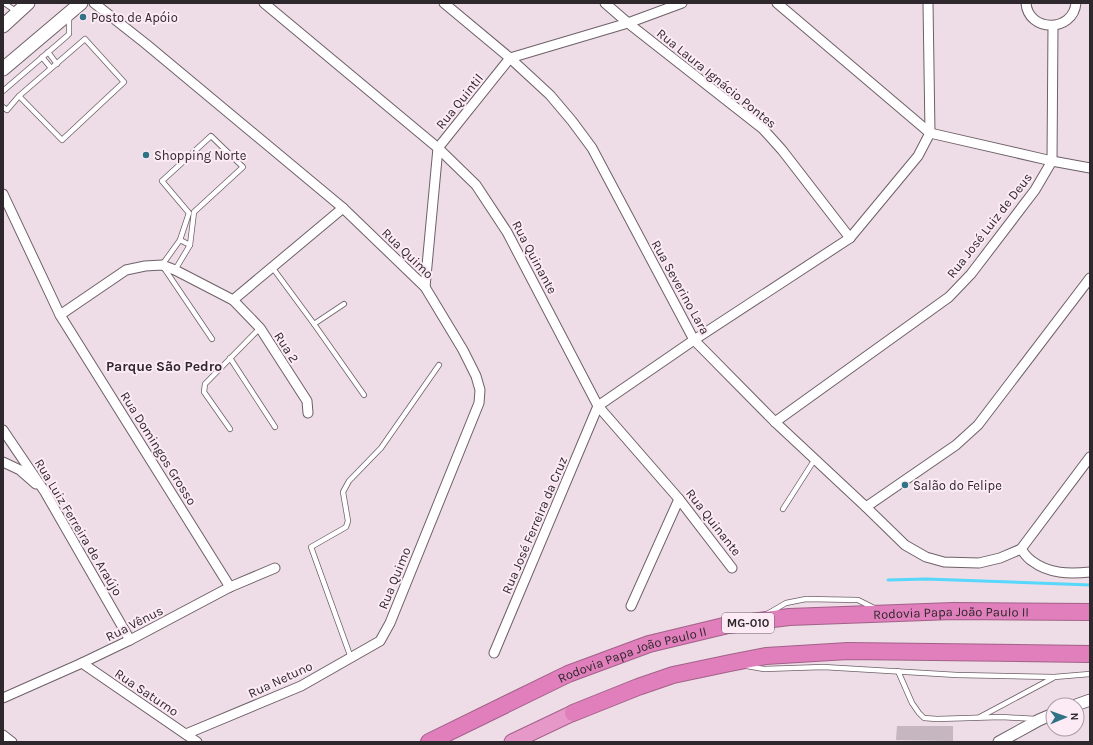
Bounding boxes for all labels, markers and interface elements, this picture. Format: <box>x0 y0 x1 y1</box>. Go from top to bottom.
place label: Posto de Apóio <box>91 10 178 25</box>
marker: Posto de Apóio <box>78 12 88 22</box>
street label: Rua Laura Ignácio Pontes <box>654 26 780 131</box>
street label: Rua Quintil <box>433 71 486 132</box>
place label: Shopping Norte <box>154 148 247 163</box>
marker: Shopping Norte <box>141 150 151 160</box>
street label: Rua José Luiz de Deus <box>944 170 1035 281</box>
street label: Rua Quinante <box>509 218 560 297</box>
street label: Rua Quimo <box>379 225 436 282</box>
street label: Rua Severino Lara <box>648 237 713 337</box>
street label: Rua 2 <box>271 329 302 365</box>
district label: Parque São Pedro <box>106 358 222 375</box>
street label: Rua Domingos Grosso <box>118 389 200 508</box>
street label: Rua José Ferreira da Cruz <box>499 454 570 596</box>
street label: Rua Luiz Ferreira de Araújo <box>32 456 125 598</box>
place label: Salão do Felipe <box>913 478 1002 493</box>
marker: Salão do Felipe <box>900 480 910 490</box>
street label: Rua Quinante <box>683 486 745 559</box>
street label: Rua Quimo <box>375 545 414 611</box>
street label: Rua Vênus <box>103 603 165 644</box>
street label: Rodovia Papa João Paulo II <box>873 604 1029 622</box>
road number: MG-010 <box>722 613 774 633</box>
street label: Rodovia Papa João Paulo II <box>555 623 708 686</box>
street label: Rua Netuno <box>246 658 315 701</box>
street label: Rua Saturno <box>112 666 181 719</box>
north arrow <box>1045 697 1085 737</box>
text: N <box>1068 712 1081 721</box>

